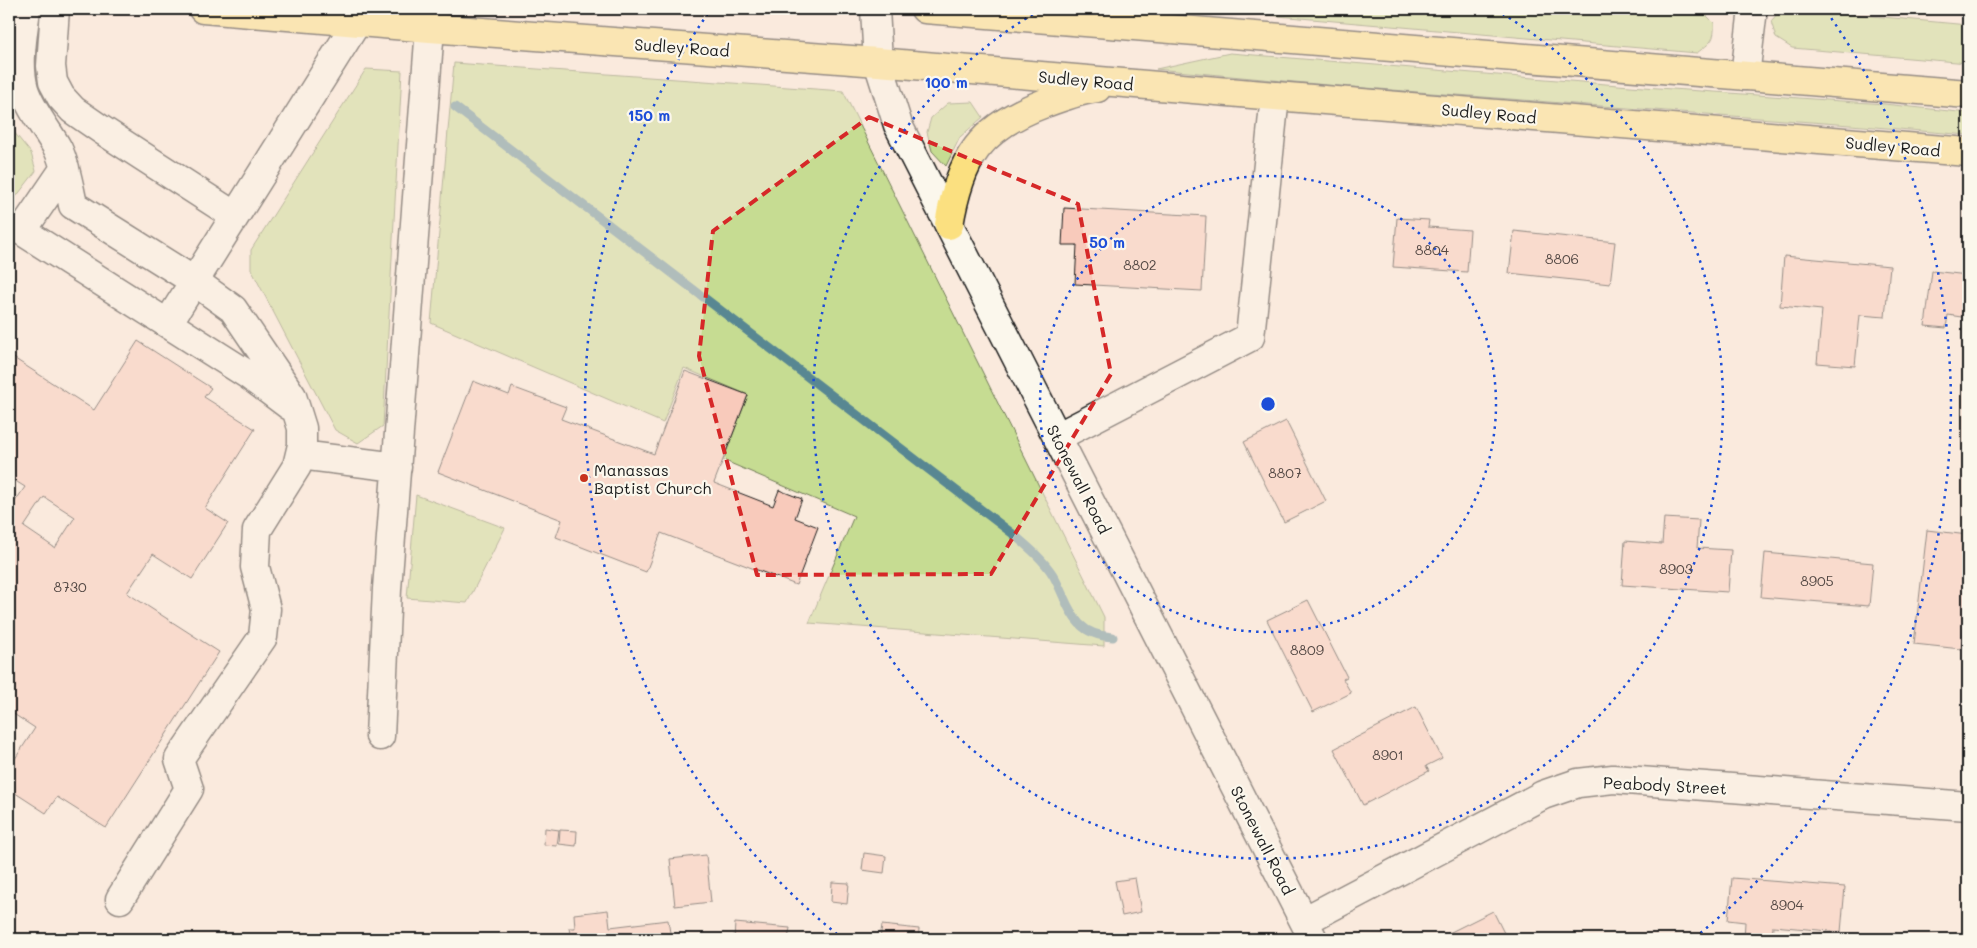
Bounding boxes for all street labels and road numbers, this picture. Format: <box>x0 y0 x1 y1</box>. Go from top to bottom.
street label: Sudley Road <box>634 33 730 61</box>
street label: Sudley Road <box>1038 65 1134 95</box>
street label: Sudley Road <box>1441 98 1537 128</box>
street label: Sudley Road <box>1845 131 1941 161</box>
street label: Stonewall Road <box>1042 421 1116 537</box>
street label: Peabody Street <box>1603 771 1727 799</box>
street label: Stonewall Road <box>1226 782 1300 898</box>

